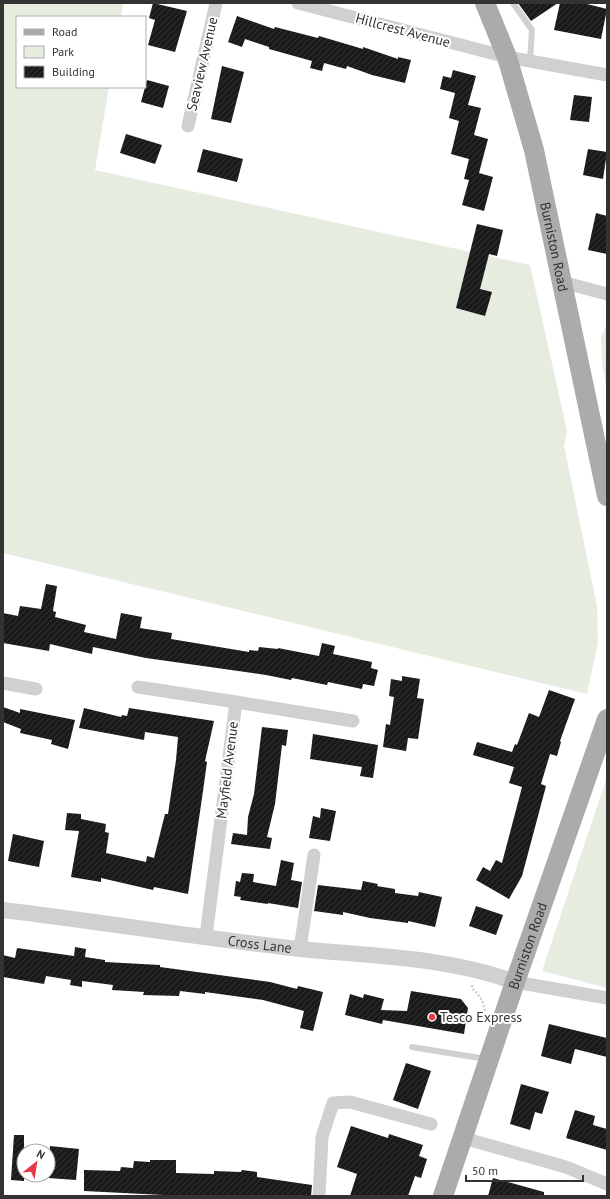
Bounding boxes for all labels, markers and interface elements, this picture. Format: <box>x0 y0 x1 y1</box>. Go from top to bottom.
street label: Hillcrest Avenue <box>354 9 452 51</box>
street label: Seaview Avenue <box>182 15 222 113</box>
legend <box>16 16 146 88</box>
text: Road <box>52 24 77 39</box>
text: Park <box>52 44 74 59</box>
text: Building <box>52 64 95 79</box>
street label: Burniston Road <box>536 200 573 293</box>
street label: Mayfield Avenue <box>212 720 242 820</box>
street label: Burniston Road <box>504 900 551 992</box>
street label: Cross Lane <box>227 931 293 957</box>
place label: Tesco Express <box>440 1008 522 1026</box>
marker: Tesco Express <box>427 1012 437 1022</box>
north arrow <box>16 1143 56 1183</box>
text: N <box>34 1146 48 1162</box>
scale bar <box>466 1157 583 1183</box>
text: 50 m <box>472 1163 498 1178</box>

